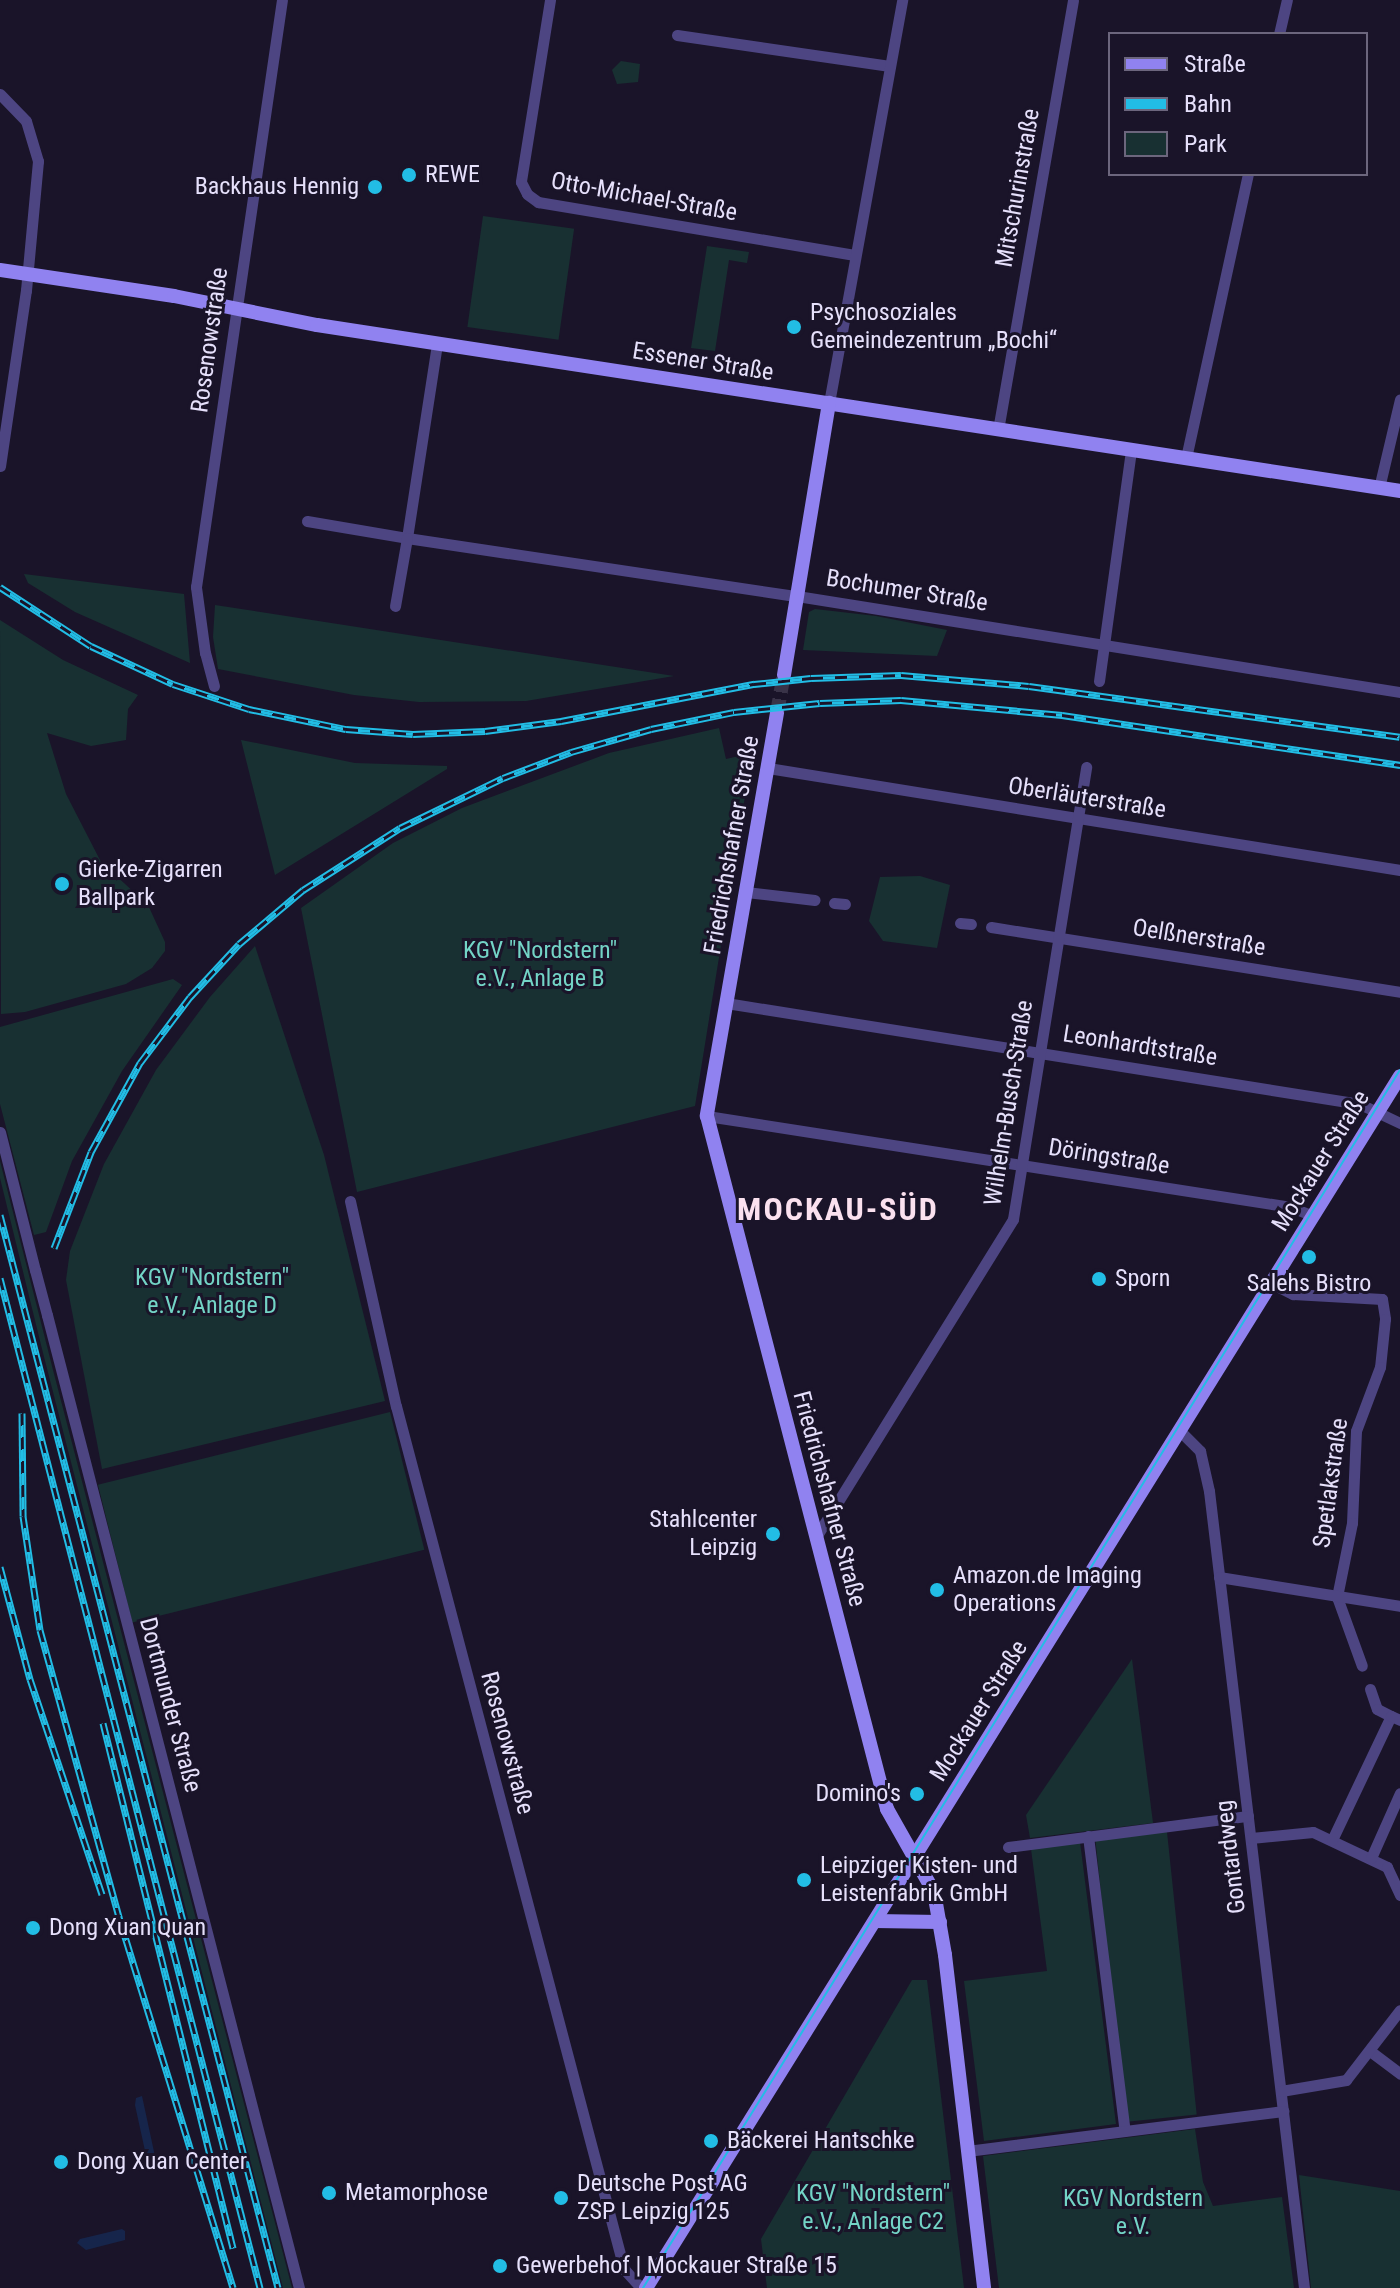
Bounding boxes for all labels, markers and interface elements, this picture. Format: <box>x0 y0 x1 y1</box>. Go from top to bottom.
legend <box>1108 32 1368 176</box>
text: Straße <box>1184 50 1246 78</box>
text: Bahn <box>1184 90 1232 118</box>
street label: Mitschurinstraße <box>990 106 1046 270</box>
text: Park <box>1184 130 1227 158</box>
place label: REWE <box>425 161 480 189</box>
marker: REWE <box>400 166 418 184</box>
street label: Otto-Michael-Straße <box>549 166 739 228</box>
place label: Backhaus Hennig <box>195 173 359 201</box>
marker: Backhaus Hennig <box>366 178 384 196</box>
street label: Rosenowstraße <box>186 266 234 414</box>
place label: Psychosoziales Gemeindezentrum „Bochi“ <box>810 299 1057 355</box>
marker: Psychosoziales Gemeindezentrum „Bochi“ <box>785 318 803 336</box>
street label: Essener Straße <box>630 337 776 387</box>
street label: Bochumer Straße <box>824 564 990 618</box>
street label: Friedrichshafner Straße <box>699 733 765 957</box>
street label: Oberläuterstraße <box>1006 771 1168 825</box>
place label: Gierke-Zigarren Ballpark <box>78 856 223 912</box>
marker: Gierke-Zigarren Ballpark <box>53 875 71 893</box>
street label: Oelßnerstraße <box>1131 913 1267 963</box>
park label: KGV "Nordstern" e.V., Anlage B <box>463 937 617 993</box>
street label: Wilhelm-Busch-Straße <box>979 998 1039 1208</box>
street label: Leonhardtstraße <box>1061 1020 1219 1072</box>
street label: Mockauer Straße <box>1266 1085 1376 1237</box>
street label: Döringstraße <box>1046 1133 1172 1181</box>
district label: MOCKAU-SÜD <box>737 1190 939 1228</box>
marker: Salehs Bistro <box>1300 1248 1318 1266</box>
park label: KGV "Nordstern" e.V., Anlage D <box>135 1264 289 1320</box>
place label: Sporn <box>1115 1265 1170 1293</box>
marker: Sporn <box>1090 1270 1108 1288</box>
place label: Salehs Bistro <box>1247 1270 1371 1298</box>
street label: Friedrichshafner Straße <box>786 1388 872 1610</box>
street label: Spetlakstraße <box>1308 1416 1354 1550</box>
place label: Stahlcenter Leipzig <box>649 1506 757 1562</box>
marker: Stahlcenter Leipzig <box>764 1525 782 1543</box>
place label: Amazon.de Imaging Operations <box>953 1562 1142 1618</box>
marker: Amazon.de Imaging Operations <box>928 1581 946 1599</box>
street label: Dortmunder Straße <box>133 1614 207 1796</box>
street label: Mockauer Straße <box>924 1635 1034 1787</box>
street label: Rosenowstraße <box>474 1669 540 1817</box>
place label: Domino's <box>815 1780 901 1808</box>
marker: Domino's <box>908 1785 926 1803</box>
street label: Gontardweg <box>1210 1799 1252 1915</box>
place label: Leipziger Kisten- und Leistenfabrik GmbH <box>820 1852 1018 1908</box>
marker: Leipziger Kisten- und Leistenfabrik GmbH <box>795 1871 813 1889</box>
place label: Dong Xuan Quan <box>49 1914 206 1942</box>
marker: Dong Xuan Quan <box>24 1919 42 1937</box>
place label: Bäckerei Hantschke <box>727 2127 914 2155</box>
marker: Bäckerei Hantschke <box>702 2132 720 2150</box>
place label: Dong Xuan Center <box>77 2148 247 2176</box>
marker: Dong Xuan Center <box>52 2153 70 2171</box>
place label: Deutsche Post AG ZSP Leipzig 125 <box>577 2170 748 2226</box>
place label: Metamorphose <box>345 2179 488 2207</box>
park label: KGV "Nordstern" e.V., Anlage C2 <box>796 2180 950 2236</box>
marker: Metamorphose <box>320 2184 338 2202</box>
park label: KGV Nordstern e.V. <box>1063 2185 1203 2241</box>
marker: Deutsche Post AG ZSP Leipzig 125 <box>552 2189 570 2207</box>
place label: Gewerbehof | Mockauer Straße 15 <box>516 2252 837 2280</box>
marker: Gewerbehof | Mockauer Straße 15 <box>491 2257 509 2275</box>

